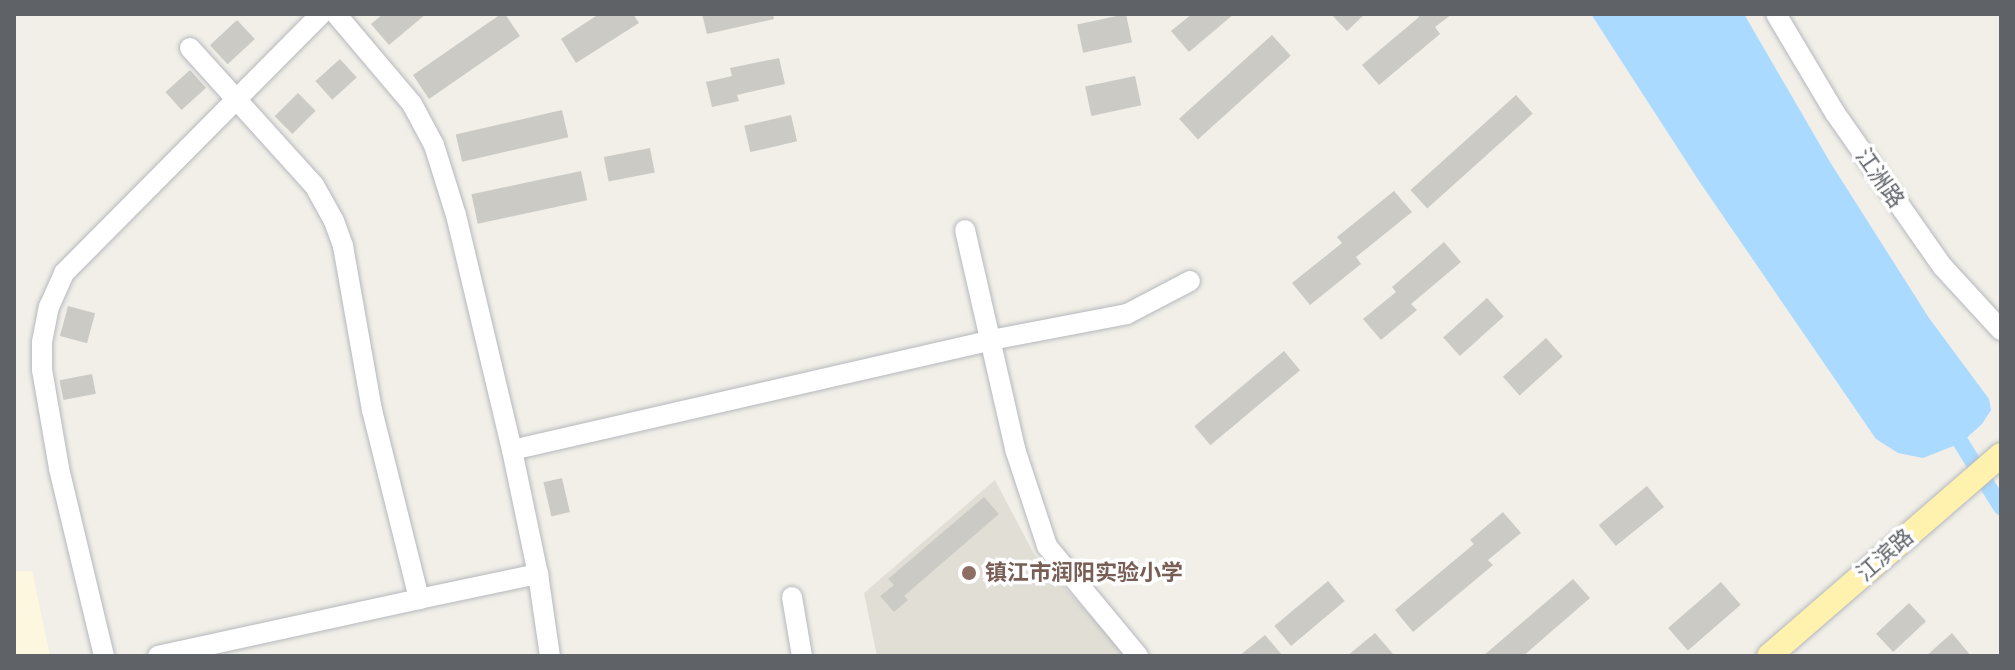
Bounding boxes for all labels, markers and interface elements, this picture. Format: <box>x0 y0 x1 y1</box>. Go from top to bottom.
street label: 江洲路 <box>1850 143 1910 213</box>
street label: 江滨路 <box>1851 523 1919 587</box>
place label: 镇江市润阳实验小学 <box>985 560 1183 586</box>
marker: 镇江市润阳实验小学 <box>960 564 978 582</box>

